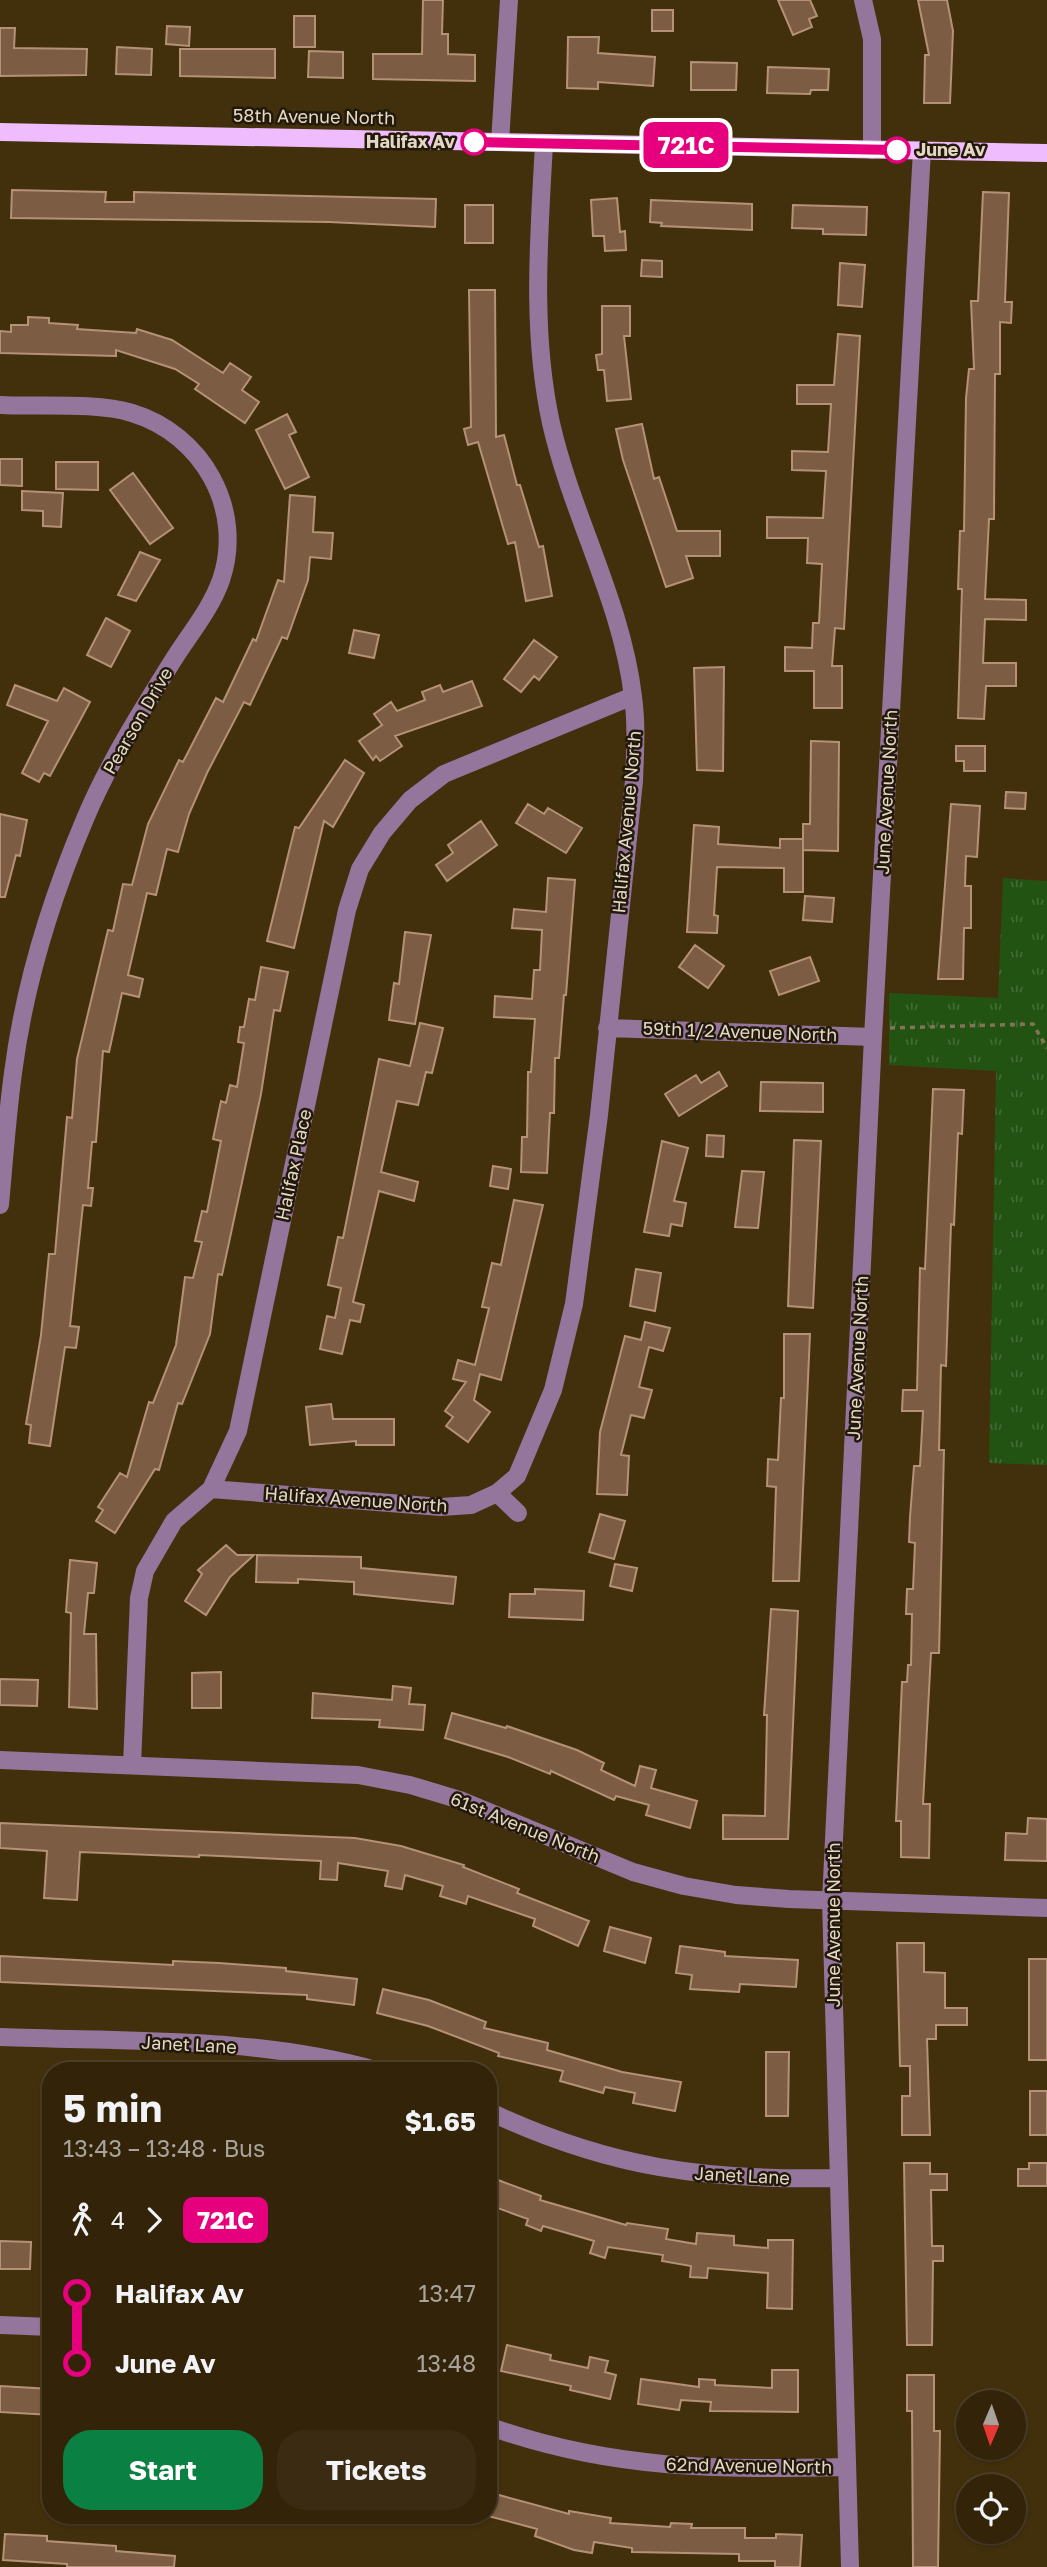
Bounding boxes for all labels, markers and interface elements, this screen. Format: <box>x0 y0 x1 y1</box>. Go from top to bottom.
street label: 58th Avenue North <box>233 104 395 128</box>
line badge: 721C <box>637 122 735 168</box>
marker: Halifax Av <box>461 129 487 155</box>
place label: Halifax Av <box>366 130 455 152</box>
text: 721C <box>657 130 715 159</box>
marker: June Av <box>884 137 910 163</box>
place label: June Av <box>916 138 986 160</box>
street label: Pearson Drive <box>98 663 177 778</box>
street label: June Avenue North <box>871 709 901 875</box>
street label: Halifax Avenue North <box>607 730 645 914</box>
street label: 59th 1/2 Avenue North <box>642 1017 838 1045</box>
street label: Halifax Place <box>270 1107 316 1222</box>
street label: June Avenue North <box>842 1275 872 1441</box>
street label: Halifax Avenue North <box>264 1482 448 1516</box>
street label: 61st Avenue North <box>448 1787 603 1867</box>
street label: June Avenue North <box>822 1842 844 2008</box>
street label: Janet Lane <box>141 2031 237 2057</box>
text: 5 min <box>63 2085 162 2130</box>
text: $1.65 <box>404 2106 476 2137</box>
text: 13:43 – 13:48 · Bus <box>63 2134 265 2162</box>
street label: Janet Lane <box>694 2162 790 2188</box>
icon: walk <box>63 2201 101 2239</box>
icon: forward <box>135 2201 173 2239</box>
text: 721C <box>197 2205 254 2234</box>
text: 4 <box>111 2206 125 2234</box>
text: Halifax Av <box>115 2278 244 2309</box>
text: 13:47 <box>418 2279 476 2307</box>
text: June Av <box>115 2348 216 2379</box>
text: 13:48 <box>416 2349 476 2377</box>
north arrow <box>956 2390 1026 2460</box>
map controls <box>956 2390 1026 2544</box>
button: Start <box>63 2430 263 2510</box>
button: Tickets <box>277 2430 476 2510</box>
street label: 62nd Avenue North <box>666 2453 832 2477</box>
button: locate <box>956 2474 1026 2544</box>

